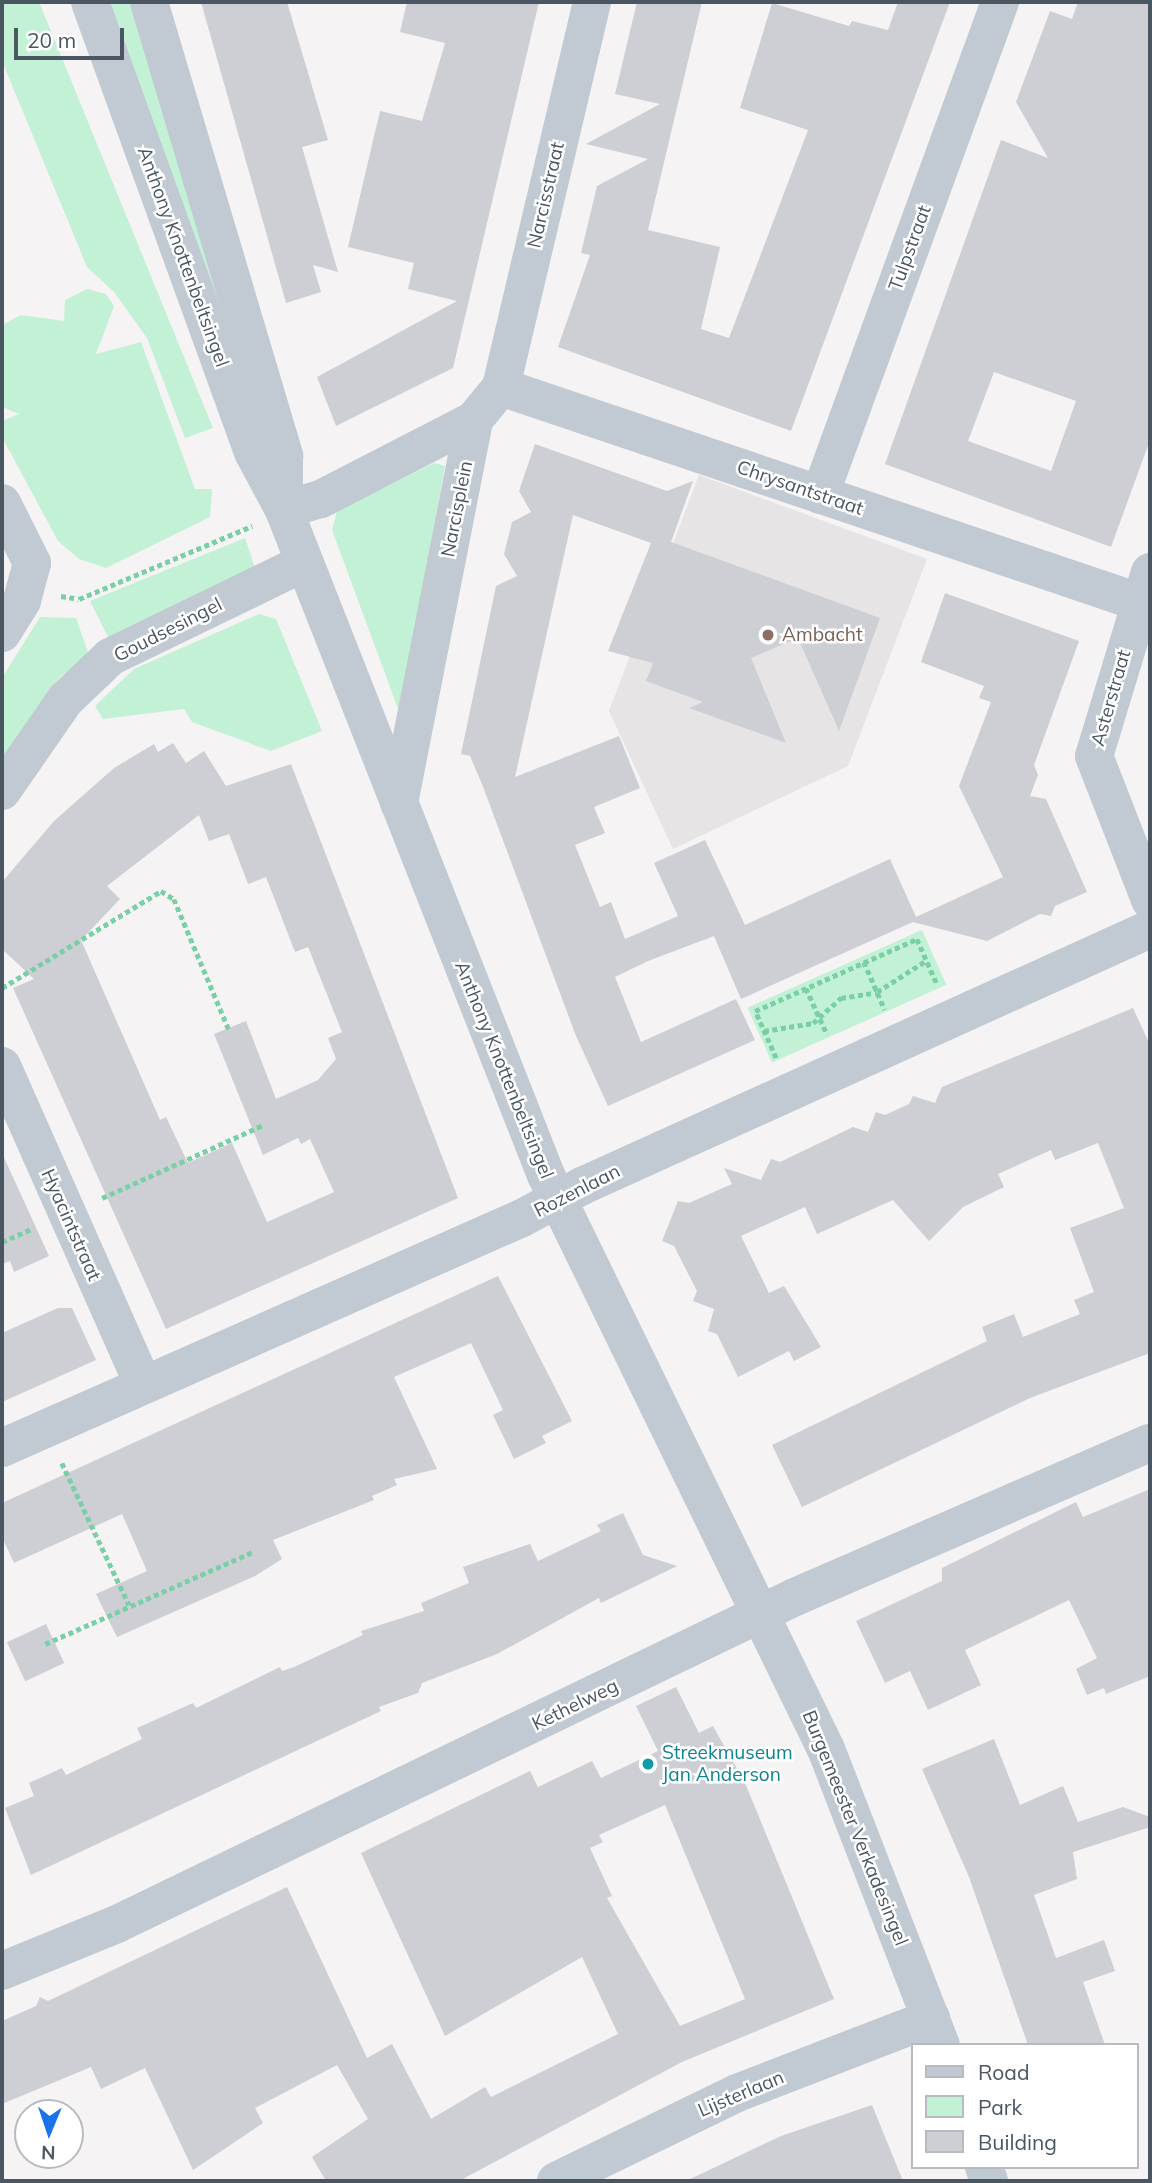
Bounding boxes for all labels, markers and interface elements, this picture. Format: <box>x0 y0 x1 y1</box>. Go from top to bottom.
scale bar <box>18 14 128 58</box>
text: 20 m <box>27 27 76 53</box>
street label: Narcisstraat <box>523 140 569 250</box>
street label: Anthony Knottenbeltsingel <box>133 144 233 370</box>
street label: Tulpstraat <box>884 202 936 294</box>
street label: Chrysantstraat <box>734 456 866 520</box>
street label: Narcisplein <box>436 459 478 559</box>
street label: Goudsesingel <box>110 593 226 667</box>
place label: Ambacht <box>782 624 863 646</box>
marker: Ambacht <box>760 627 776 643</box>
street label: Asterstraat <box>1086 647 1136 749</box>
street label: Anthony Knottenbeltsingel <box>450 958 558 1182</box>
street label: Rozenlaan <box>530 1160 624 1222</box>
street label: Hyacintstraat <box>36 1166 106 1284</box>
street label: Kethelweg <box>528 1674 622 1736</box>
street label: Burgemeester Verkadesingel <box>797 1707 913 1949</box>
place label: Streekmuseum Jan Anderson <box>662 1742 793 1786</box>
marker: Streekmuseum Jan Anderson <box>640 1756 656 1772</box>
legend <box>911 2043 1138 2169</box>
text: Road <box>978 2059 1029 2085</box>
street label: Lijsterlaan <box>695 2066 787 2122</box>
text: Park <box>978 2094 1022 2120</box>
north arrow <box>14 2099 84 2169</box>
text: Building <box>978 2129 1057 2155</box>
text: N <box>41 2141 56 2165</box>

